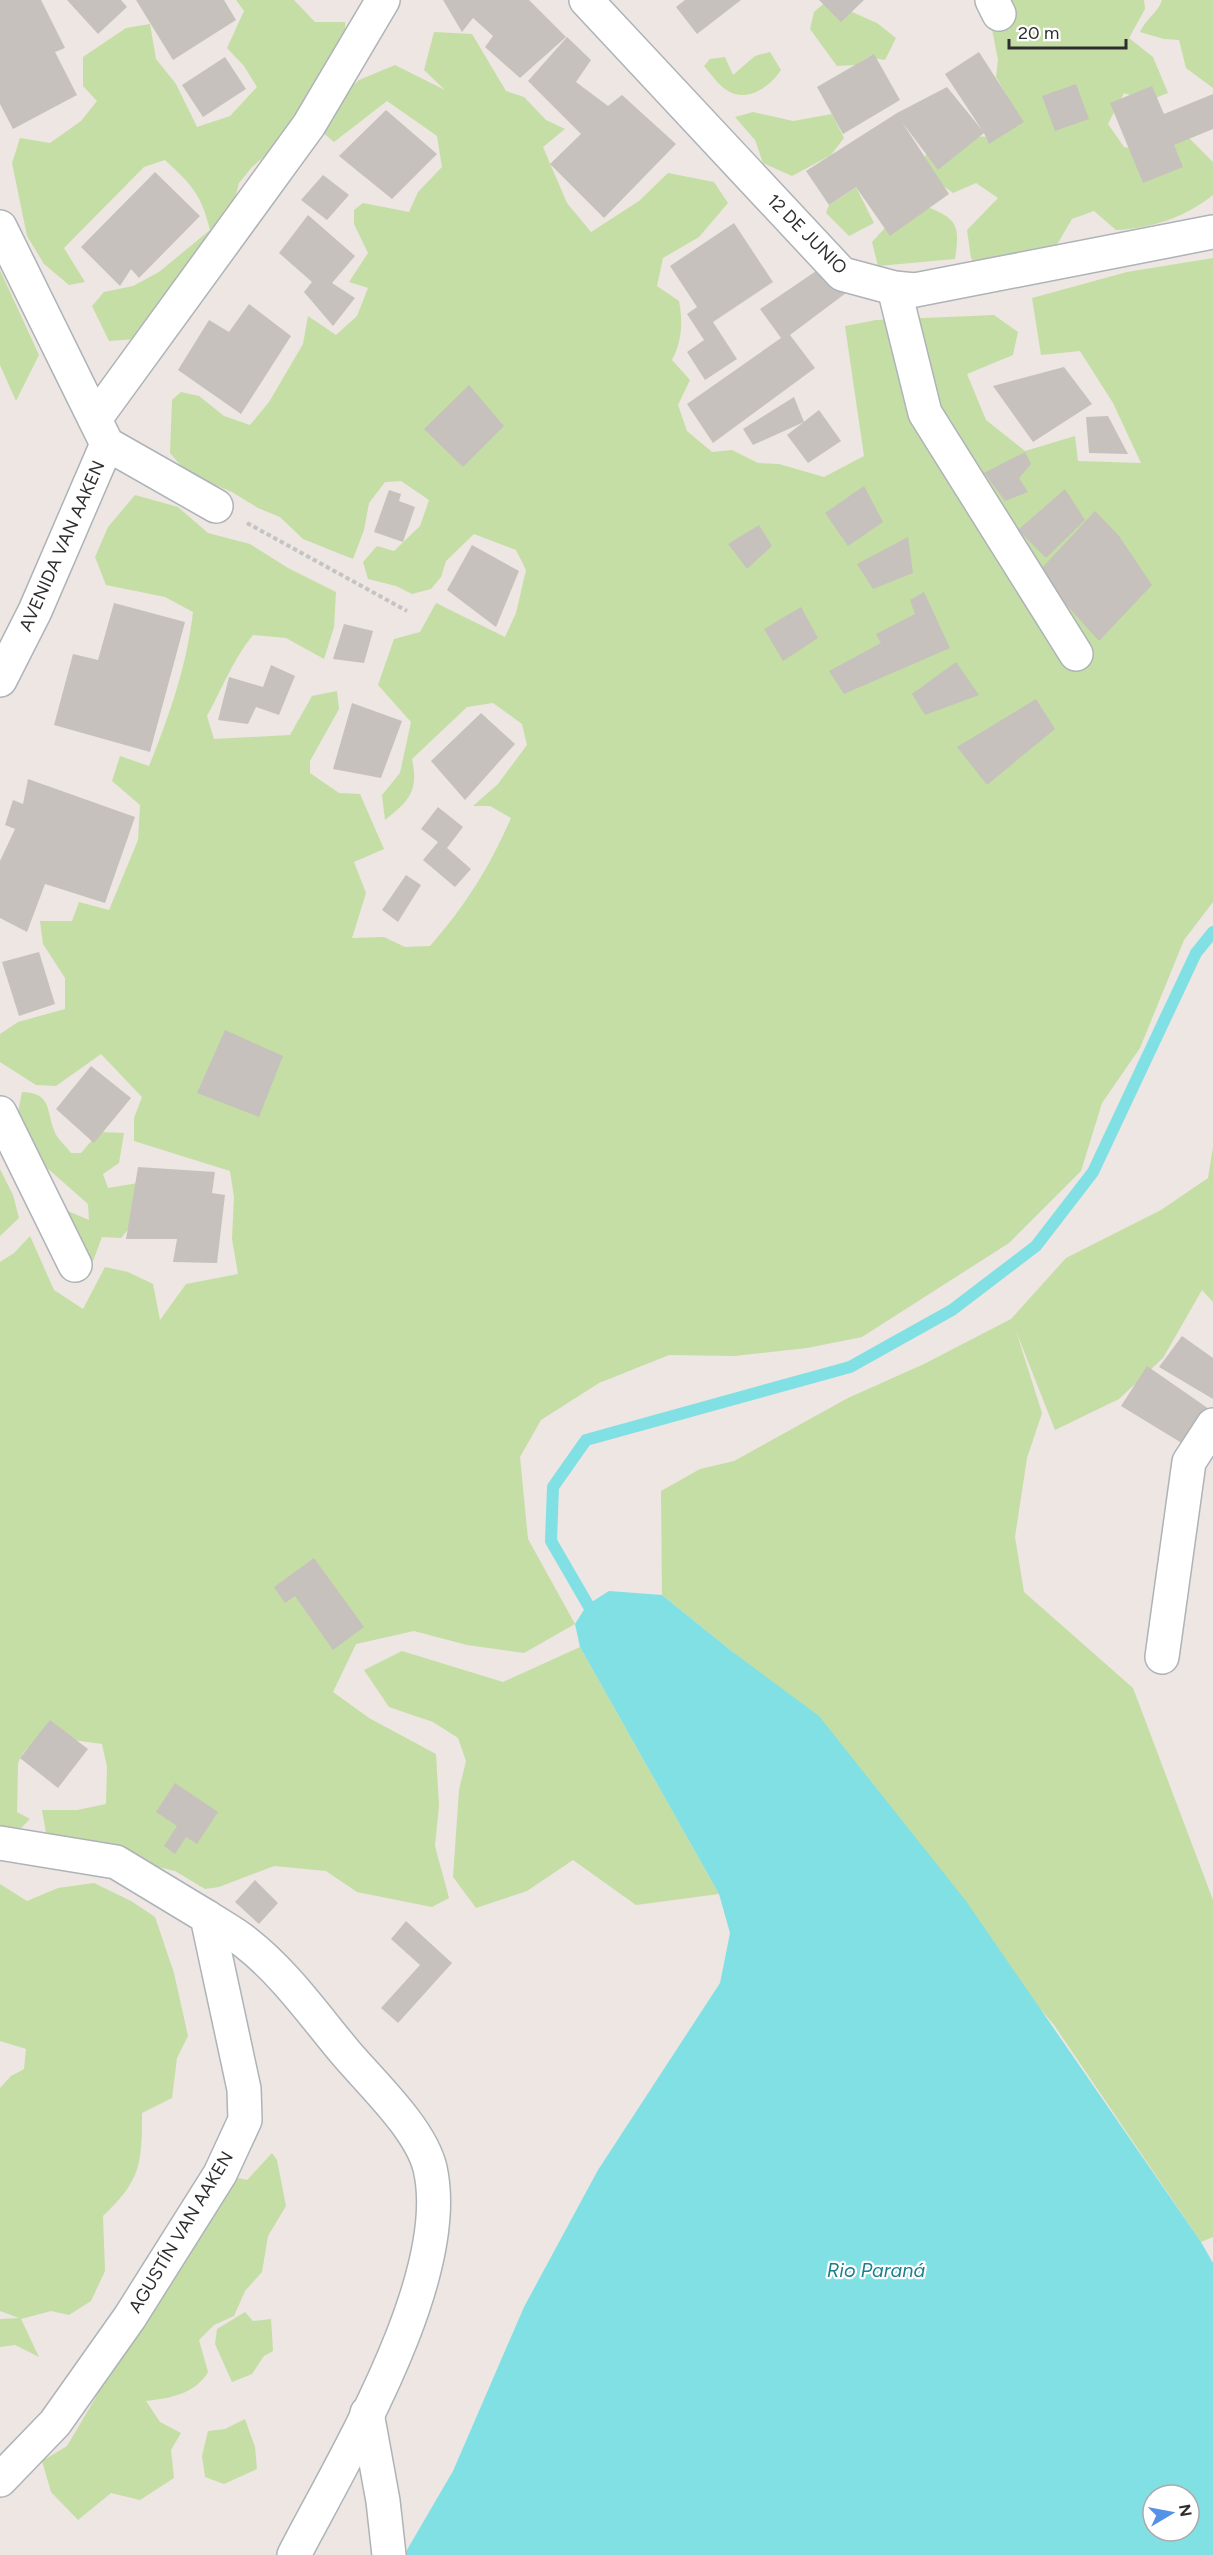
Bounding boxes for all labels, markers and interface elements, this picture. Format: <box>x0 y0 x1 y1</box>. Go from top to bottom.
scale bar <box>1009 12 1126 50</box>
text: 20 m <box>1018 22 1059 44</box>
street label: 12 DE JUNIO <box>762 189 852 279</box>
street label: AVENIDA VAN AAKEN <box>14 457 110 635</box>
street label: AGUSTÍN VAN AAKEN <box>124 2147 238 2317</box>
water label: Rio Paraná <box>827 2258 925 2282</box>
north arrow <box>1141 2483 1201 2543</box>
text: N <box>1175 2503 1196 2518</box>

